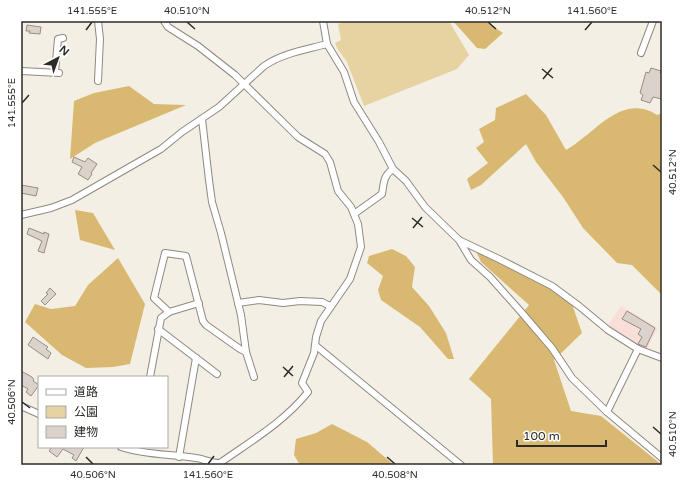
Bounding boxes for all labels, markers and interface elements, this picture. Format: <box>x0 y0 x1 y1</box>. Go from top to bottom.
text: 141.555°E <box>67 5 117 17</box>
text: 40.510°N <box>164 5 210 17</box>
text: 40.512°N <box>465 5 511 17</box>
text: 141.560°E <box>567 5 617 17</box>
north arrow <box>38 38 78 78</box>
text: N <box>57 43 72 59</box>
text: 141.555°E <box>6 78 18 128</box>
text: 40.512°N <box>667 149 679 195</box>
legend <box>38 376 168 448</box>
text: 40.506°N <box>6 379 18 425</box>
text: 道路 <box>74 385 98 399</box>
text: 公園 <box>74 405 98 419</box>
text: 40.510°N <box>667 411 679 457</box>
scale bar <box>517 422 606 448</box>
text: 建物 <box>74 425 98 439</box>
text: 100 m <box>523 429 560 443</box>
text: 40.506°N <box>70 469 116 481</box>
text: 141.560°E <box>183 469 233 481</box>
text: 40.508°N <box>372 469 418 481</box>

